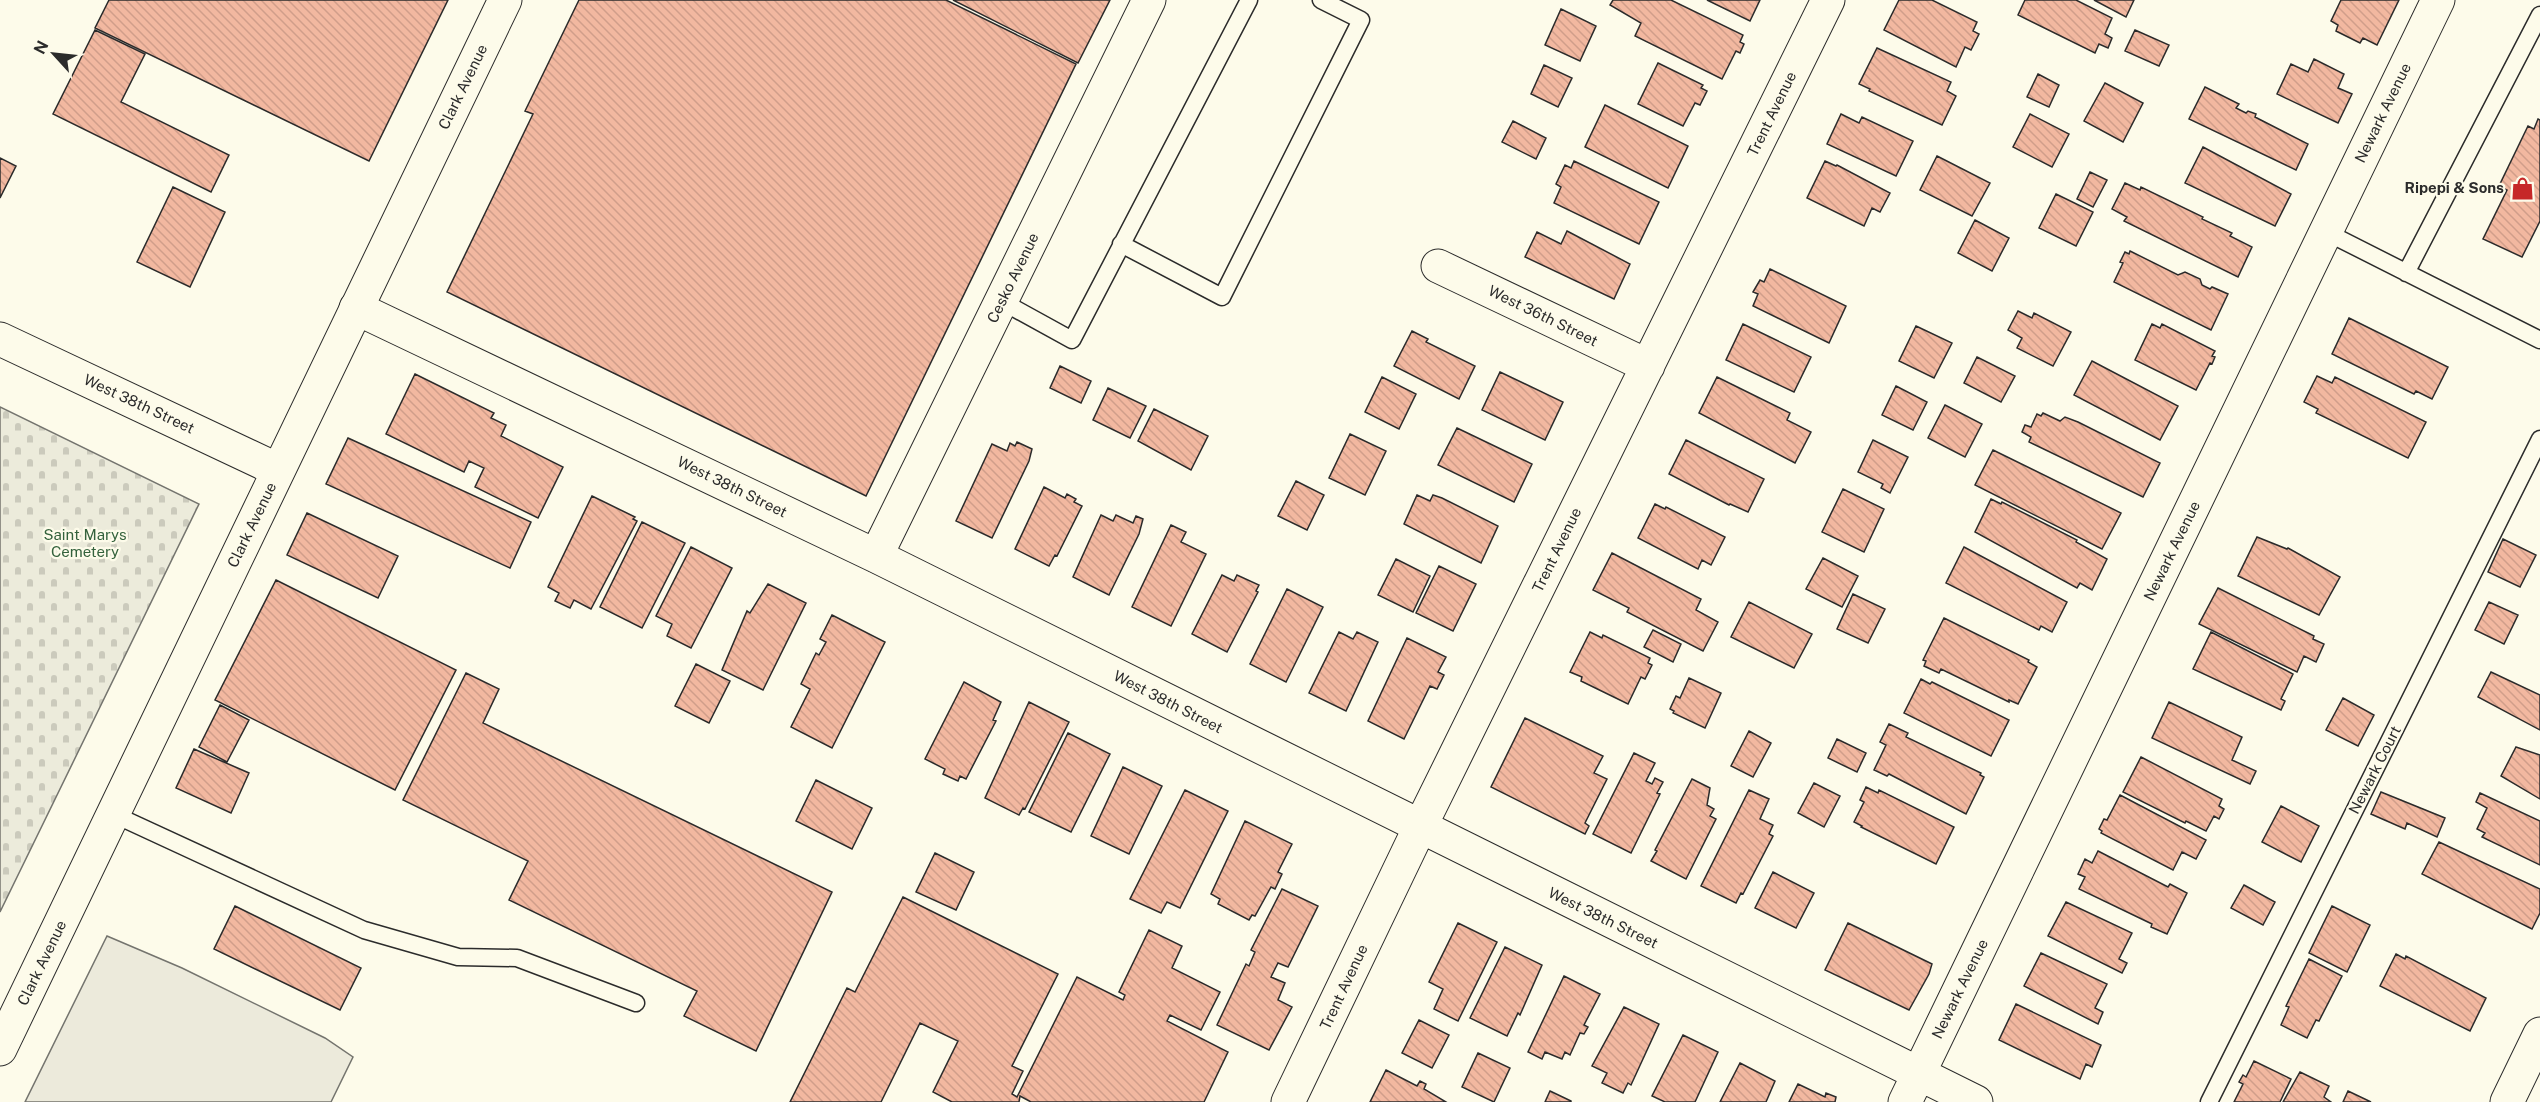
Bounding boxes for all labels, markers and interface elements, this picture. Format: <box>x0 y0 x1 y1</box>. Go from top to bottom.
north arrow <box>24 24 84 84</box>
text: N <box>30 38 52 57</box>
street label: Clark Avenue <box>435 41 490 132</box>
street label: Newark Avenue <box>2351 60 2414 165</box>
street label: Trent Avenue <box>1744 69 1799 159</box>
shop icon: Ripepi & Sons <box>2509 175 2535 201</box>
place label: Ripepi & Sons <box>2405 179 2504 196</box>
street label: Cesko Avenue <box>983 230 1042 326</box>
street label: West 36th Street <box>1486 282 1601 349</box>
street label: West 38th Street <box>81 370 197 437</box>
street label: West 38th Street <box>675 453 790 521</box>
street label: Clark Avenue <box>224 479 279 570</box>
street label: Newark Avenue <box>2140 498 2203 603</box>
street label: Trent Avenue <box>1529 505 1584 595</box>
park label: Saint Marys Cemetery <box>44 526 126 560</box>
street label: West 38th Street <box>1111 667 1226 736</box>
street label: Newark Court <box>2345 723 2404 817</box>
street label: West 38th Street <box>1546 884 1661 952</box>
street label: Clark Avenue <box>14 917 69 1008</box>
street label: Newark Avenue <box>1928 936 1991 1041</box>
street label: Trent Avenue <box>1316 942 1371 1032</box>

